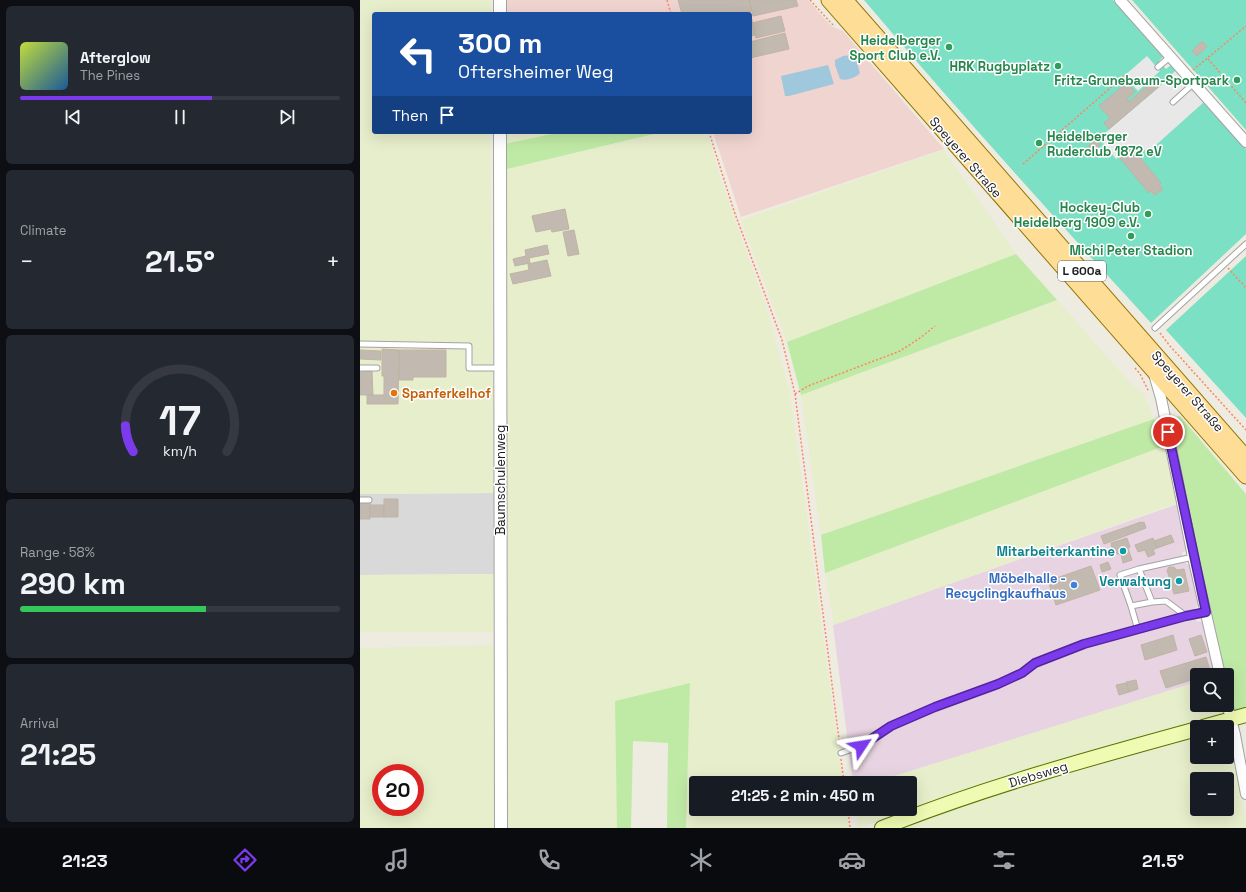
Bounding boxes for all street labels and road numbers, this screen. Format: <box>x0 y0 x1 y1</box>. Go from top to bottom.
street label: Speyerer Straße <box>926 113 1006 201</box>
road number: L 600a <box>1058 261 1106 281</box>
street label: Speyerer Straße <box>1148 347 1228 435</box>
street label: Baumschulenweg <box>492 425 509 535</box>
street label: Diebsweg <box>1007 757 1070 792</box>

